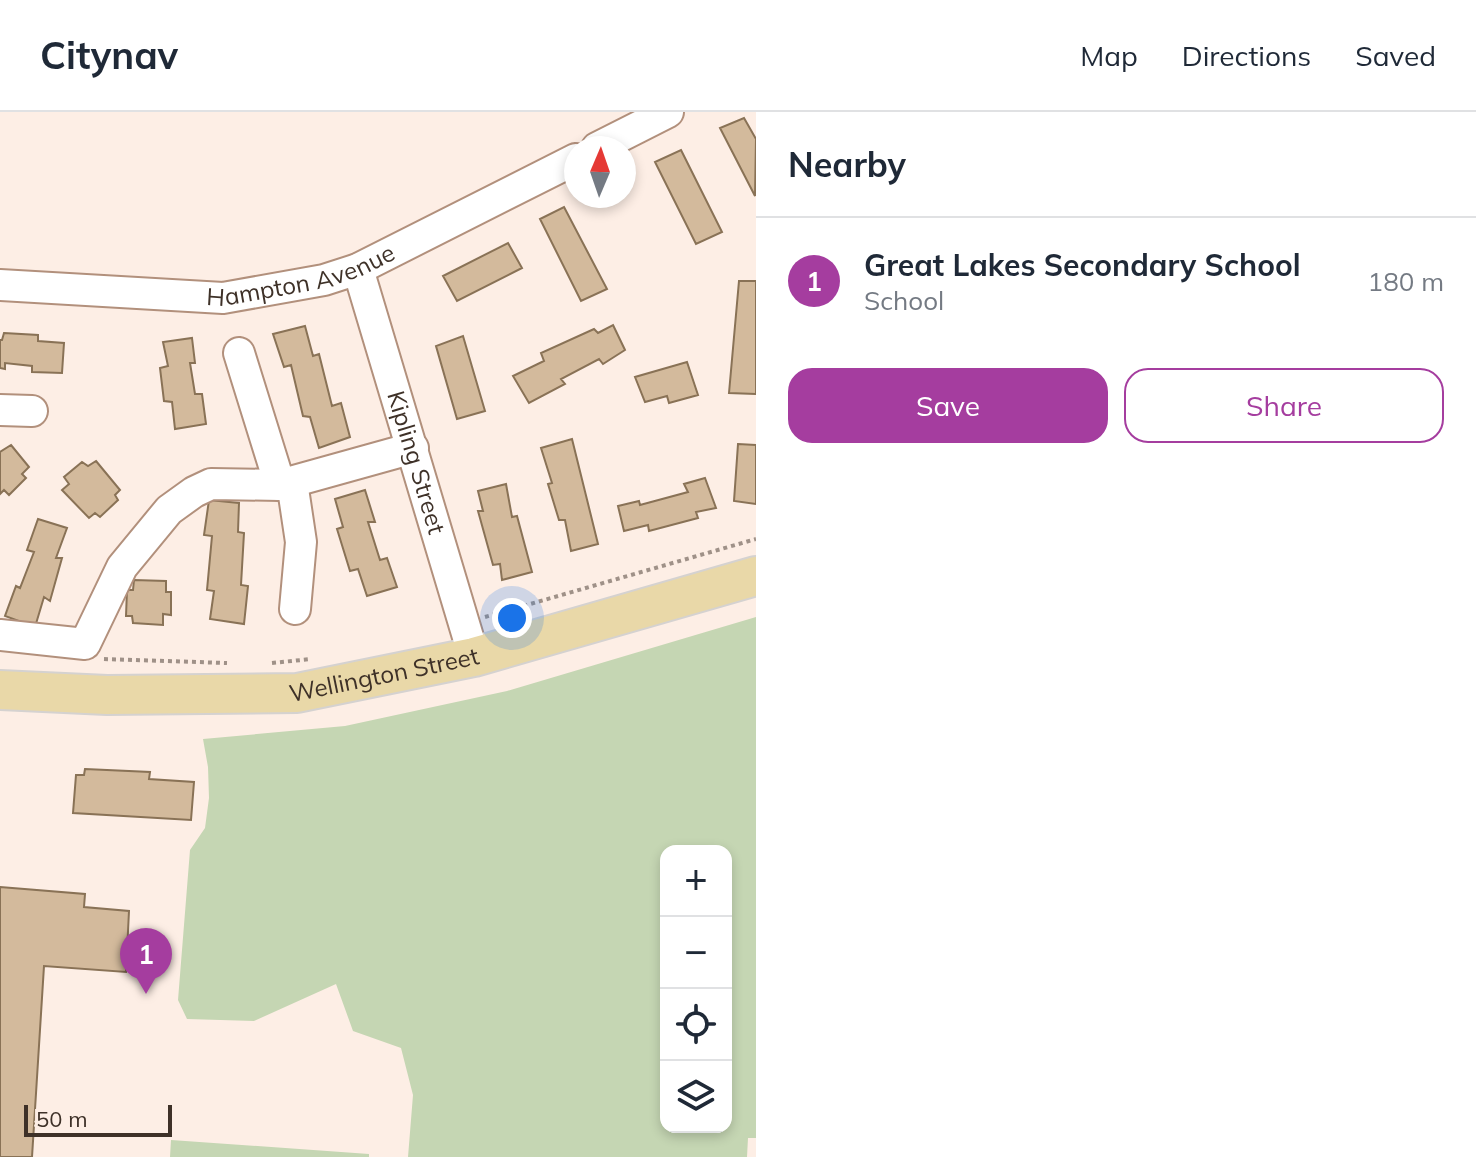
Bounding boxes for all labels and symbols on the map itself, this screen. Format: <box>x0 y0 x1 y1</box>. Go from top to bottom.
north arrow <box>564 136 636 208</box>
street label: Hampton Avenue <box>206 237 399 312</box>
street label: Kipling Street <box>381 387 452 537</box>
your location <box>492 598 532 638</box>
street label: Wellington Street <box>286 640 482 708</box>
pin: 1 <box>120 928 172 994</box>
scale bar <box>24 1101 172 1137</box>

